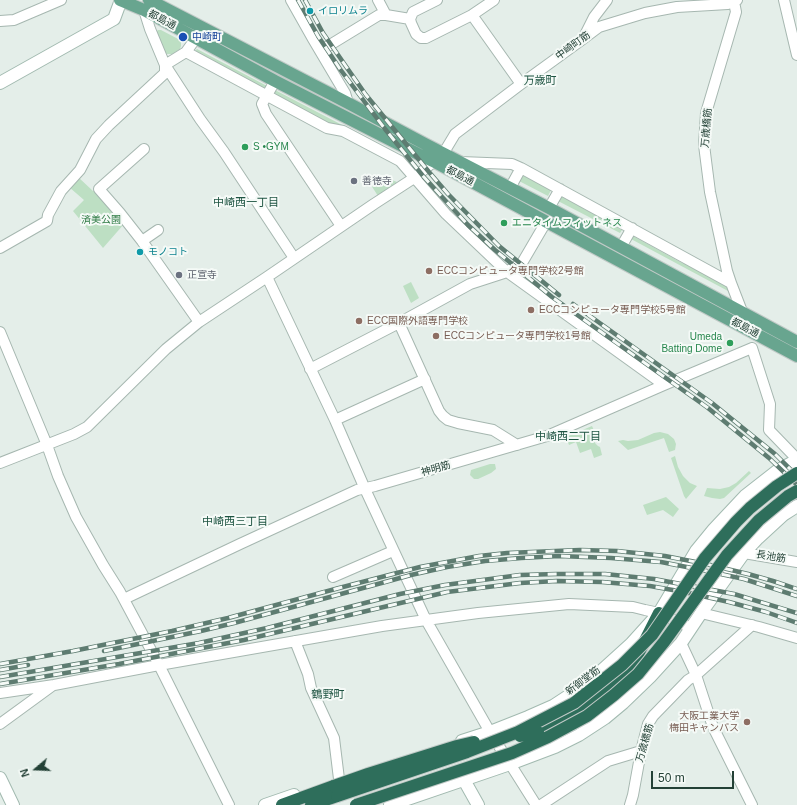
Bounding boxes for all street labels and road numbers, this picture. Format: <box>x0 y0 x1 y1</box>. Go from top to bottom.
street label: 都島通 <box>146 8 178 32</box>
street label: 中崎町筋 <box>553 29 593 63</box>
street label: 万歳橋筋 <box>699 108 715 148</box>
street label: 都島通 <box>444 164 476 188</box>
street label: 都島通 <box>729 316 761 340</box>
street label: 神明筋 <box>420 459 452 479</box>
street label: 長池筋 <box>755 549 787 565</box>
street label: 新御堂筋 <box>563 664 603 698</box>
street label: 万歳橋筋 <box>634 722 656 764</box>

